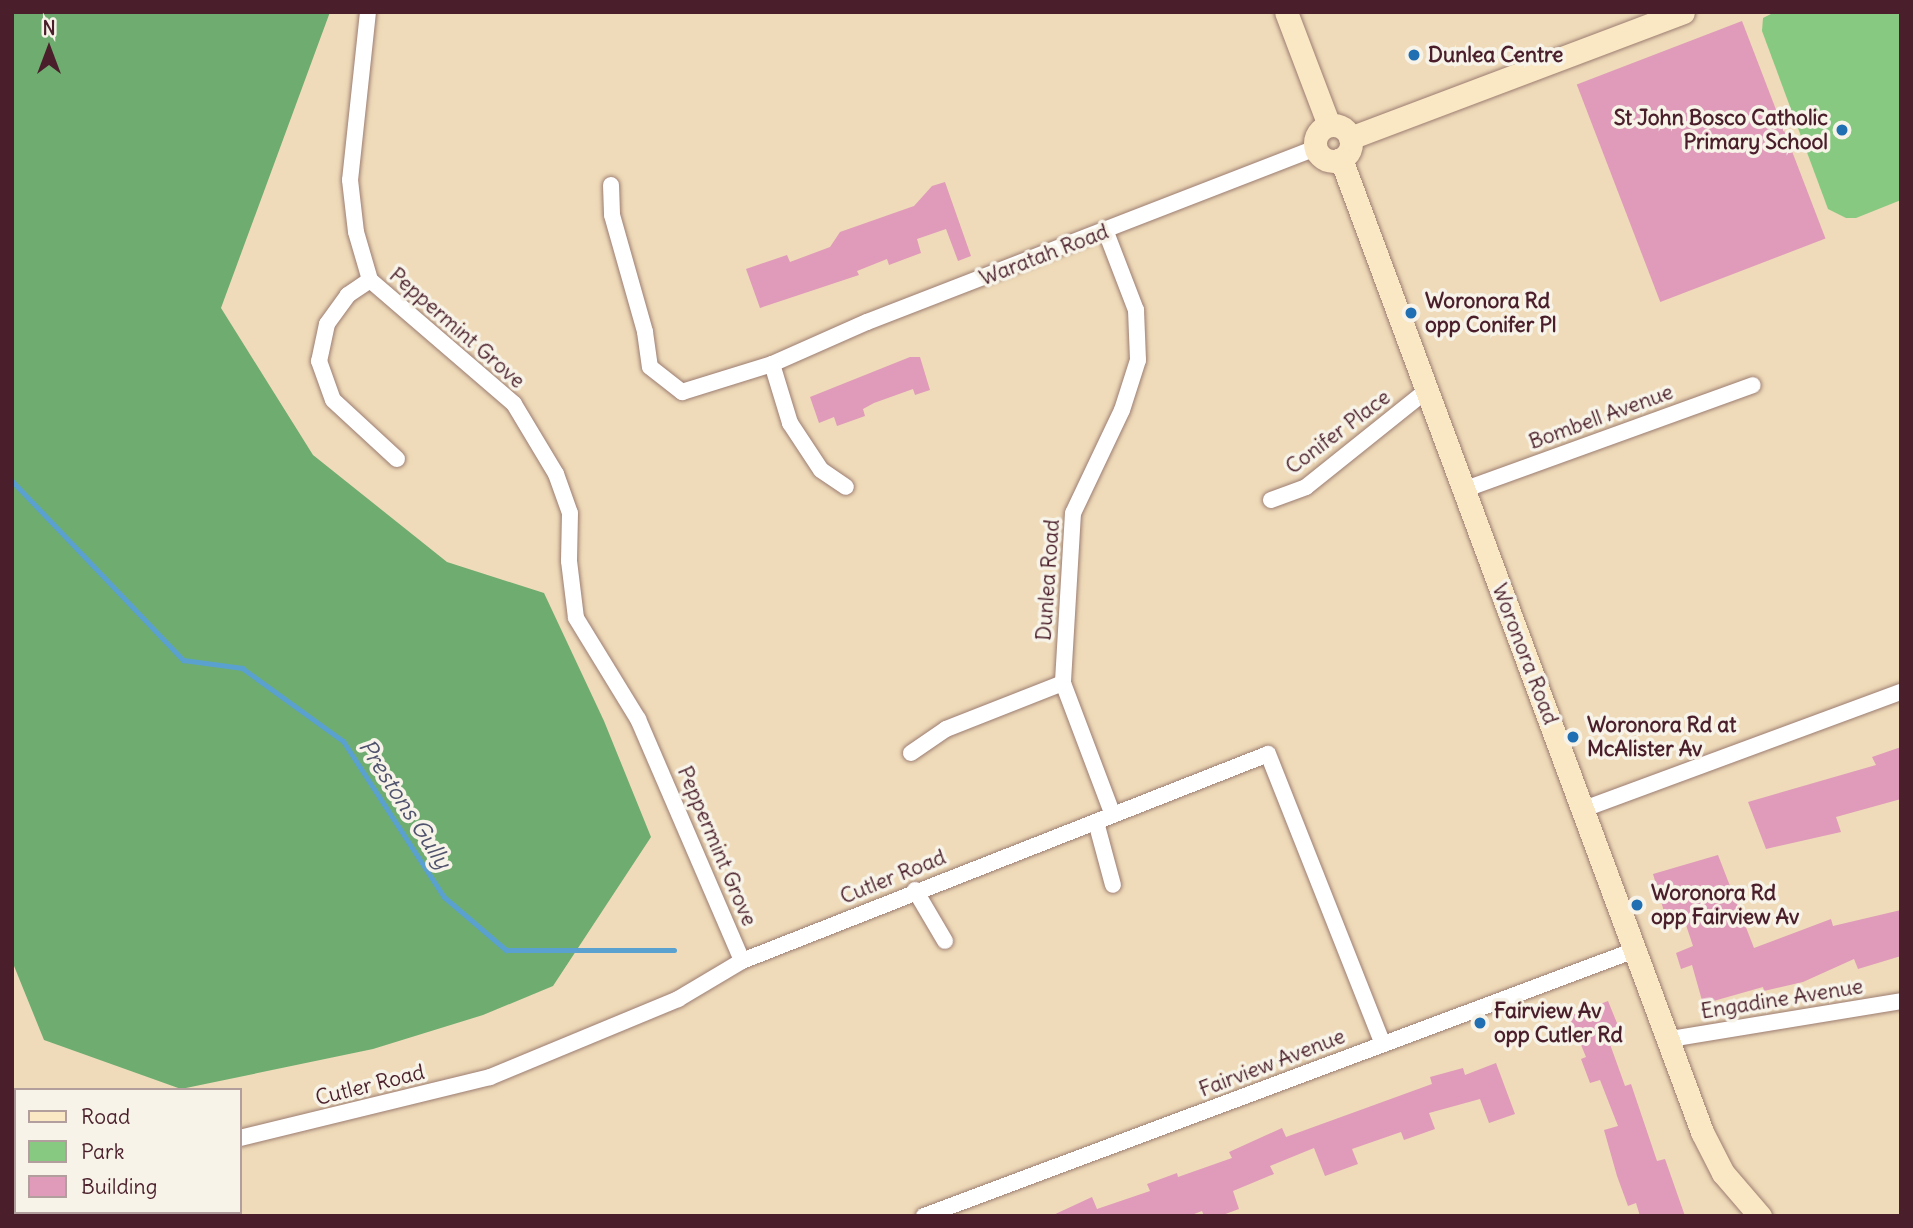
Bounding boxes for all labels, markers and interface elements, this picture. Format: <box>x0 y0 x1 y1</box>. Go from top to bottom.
north arrow <box>14 14 84 84</box>
text: N <box>42 16 56 40</box>
place label: Dunlea Centre <box>1428 42 1563 68</box>
marker: Dunlea Centre <box>1406 47 1422 63</box>
place label: St John Bosco Catholic Primary School <box>1614 105 1828 155</box>
marker: St John Bosco Catholic Primary School <box>1834 122 1850 138</box>
street label: Waratah Road <box>976 219 1112 291</box>
street label: Peppermint Grove <box>384 262 530 394</box>
place label: Woronora Rd opp Conifer Pl <box>1425 288 1557 338</box>
marker: Woronora Rd opp Conifer Pl <box>1403 305 1419 321</box>
street label: Bombell Avenue <box>1525 379 1677 455</box>
street label: Conifer Place <box>1281 385 1395 479</box>
street label: Dunlea Road <box>1031 518 1065 642</box>
street label: Woronora Road <box>1487 580 1563 728</box>
place label: Woronora Rd at McAlister Av <box>1587 712 1736 762</box>
marker: Woronora Rd at McAlister Av <box>1565 729 1581 745</box>
water label: Prestons Gully <box>353 734 457 874</box>
street label: Peppermint Grove <box>672 762 762 930</box>
street label: Cutler Road <box>837 844 949 910</box>
place label: Woronora Rd opp Fairview Av <box>1651 880 1799 930</box>
marker: Woronora Rd opp Fairview Av <box>1629 897 1645 913</box>
street label: Engadine Avenue <box>1699 974 1865 1024</box>
place label: Fairview Av opp Cutler Rd <box>1494 998 1623 1048</box>
marker: Fairview Av opp Cutler Rd <box>1472 1015 1488 1031</box>
street label: Fairview Avenue <box>1195 1024 1349 1102</box>
street label: Cutler Road <box>313 1059 427 1111</box>
legend <box>14 1088 242 1214</box>
text: Road <box>81 1103 130 1130</box>
text: Park <box>81 1138 124 1165</box>
text: Building <box>81 1173 157 1200</box>

